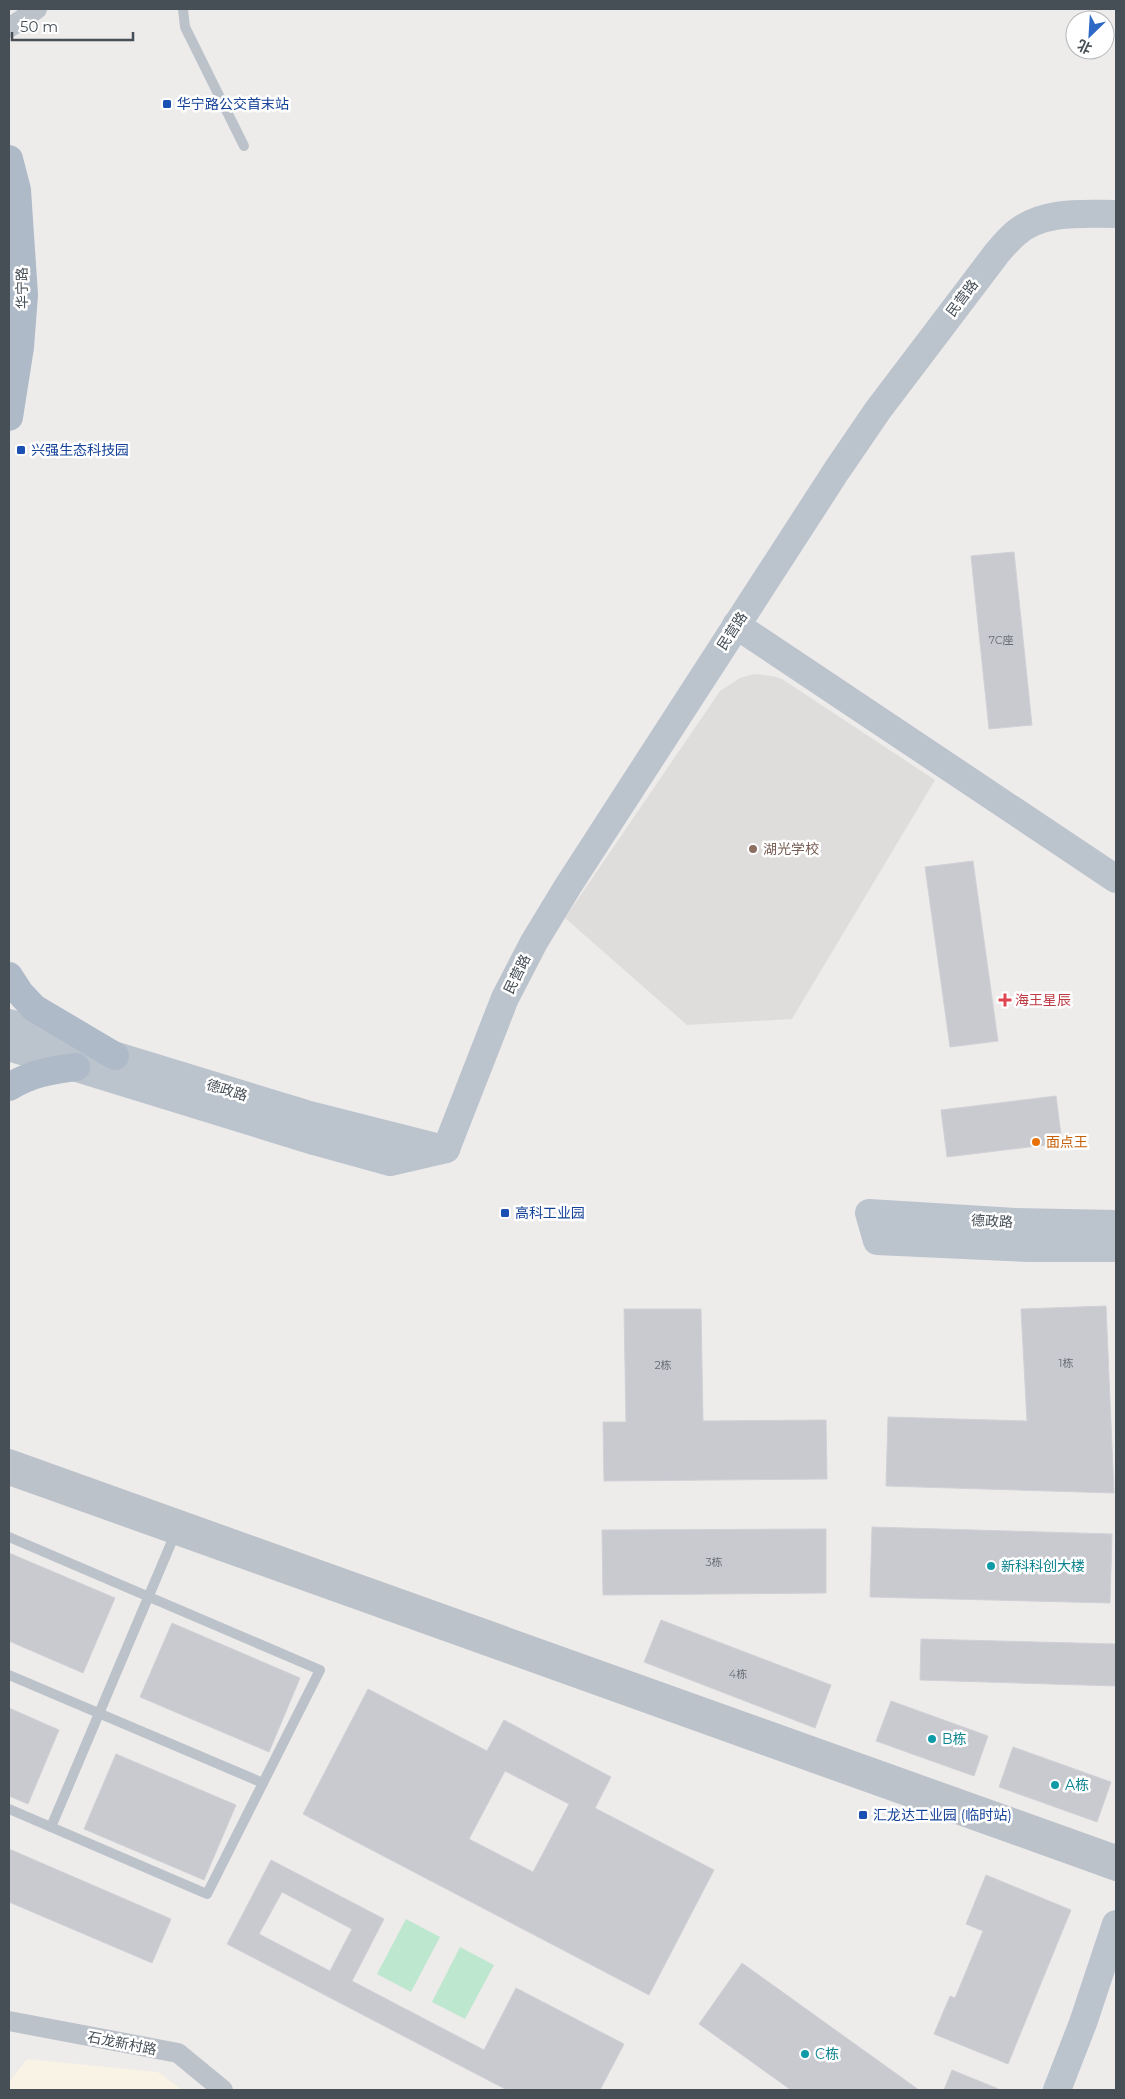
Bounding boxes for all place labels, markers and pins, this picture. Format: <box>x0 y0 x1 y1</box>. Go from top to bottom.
place label: 华宁路公交首末站 <box>177 95 289 113</box>
marker: 华宁路公交首末站 <box>161 98 173 110</box>
place label: 兴强生态科技园 <box>31 441 129 459</box>
marker: 兴强生态科技园 <box>15 444 27 456</box>
place label: 湖光学校 <box>763 840 819 858</box>
marker: 湖光学校 <box>747 843 759 855</box>
place label: 海王星辰 <box>1015 991 1071 1009</box>
marker: 海王星辰 <box>999 994 1011 1006</box>
place label: 面点王 <box>1046 1133 1088 1151</box>
marker: 面点王 <box>1030 1136 1042 1148</box>
place label: 高科工业园 <box>515 1204 585 1222</box>
marker: 高科工业园 <box>499 1207 511 1219</box>
place label: 新科科创大楼 <box>1001 1557 1085 1575</box>
marker: 新科科创大楼 <box>985 1560 997 1572</box>
place label: B栋 <box>942 1730 967 1748</box>
marker: B栋 <box>926 1733 938 1745</box>
place label: A栋 <box>1065 1776 1089 1794</box>
marker: A栋 <box>1049 1779 1061 1791</box>
place label: 汇龙达工业园 (临时站) <box>873 1806 1012 1824</box>
marker: 汇龙达工业园 (临时站) <box>857 1809 869 1821</box>
place label: C栋 <box>815 2045 839 2063</box>
marker: C栋 <box>799 2048 811 2060</box>

